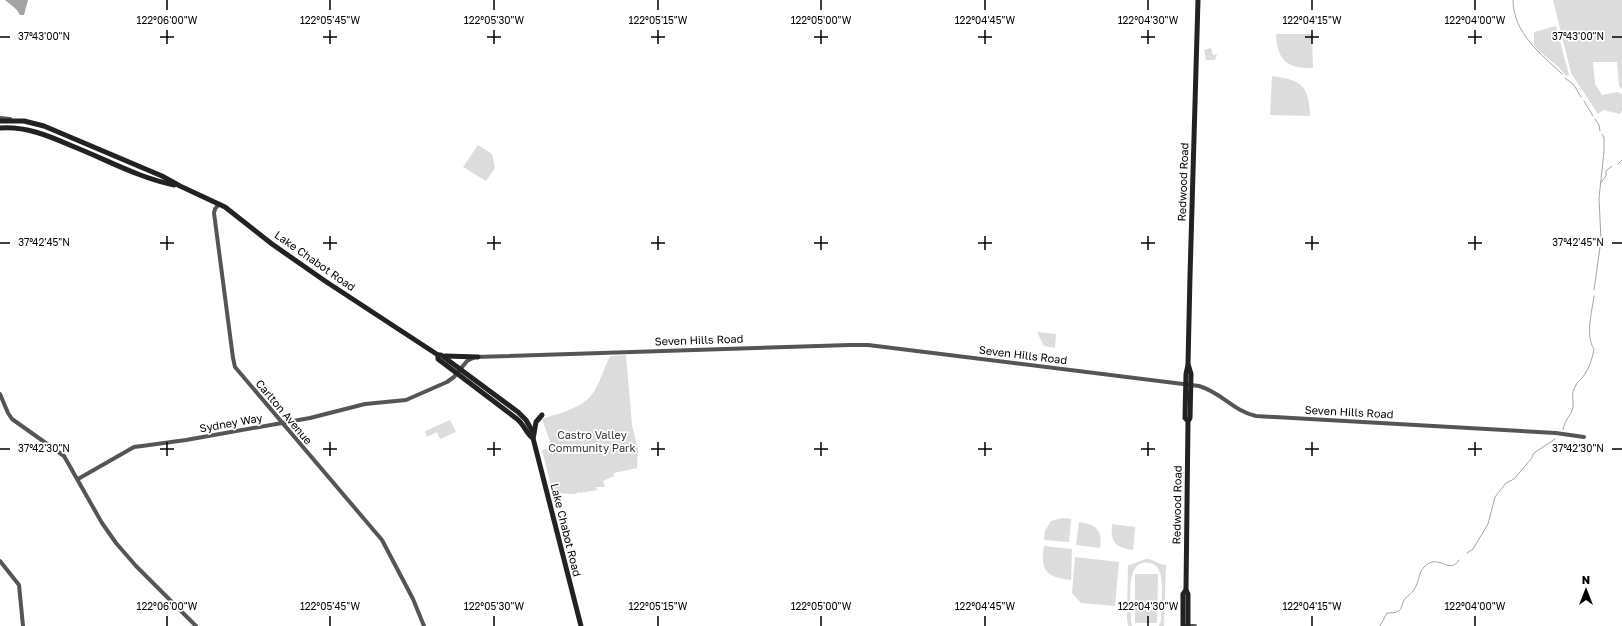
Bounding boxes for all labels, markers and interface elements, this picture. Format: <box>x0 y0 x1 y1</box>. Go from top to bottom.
text: 122°06'00"W <box>137 14 198 26</box>
text: 122°05'45"W <box>300 14 360 26</box>
text: 122°05'30"W <box>464 14 525 26</box>
text: 122°05'15"W <box>629 14 688 26</box>
text: 122°05'00"W <box>791 14 852 26</box>
text: 122°04'45"W <box>955 14 1016 26</box>
text: 122°04'30"W <box>1118 14 1179 26</box>
text: 122°04'15"W <box>1282 14 1342 26</box>
text: 122°04'00"W <box>1445 14 1506 26</box>
text: 37°43'00"N <box>18 30 70 42</box>
text: 37°43'00"N <box>1552 30 1604 42</box>
street label: Redwood Road <box>1175 142 1190 222</box>
street label: Lake Chabot Road <box>272 228 358 293</box>
text: 37°42'45"N <box>18 236 70 248</box>
text: 37°42'45"N <box>1552 236 1604 248</box>
street label: Seven Hills Road <box>654 331 744 348</box>
street label: Seven Hills Road <box>978 343 1068 366</box>
street label: Carlton Avenue <box>253 377 315 447</box>
street label: Seven Hills Road <box>1304 403 1394 420</box>
street label: Sydney Way <box>198 411 263 434</box>
park label: Castro Valley Community Park <box>548 428 636 454</box>
text: 37°42'30"N <box>18 442 70 454</box>
text: 37°42'30"N <box>1552 442 1604 454</box>
street label: Redwood Road <box>1169 465 1184 545</box>
street label: Lake Chabot Road <box>549 482 584 578</box>
north arrow <box>1566 570 1606 610</box>
text: N <box>1582 573 1590 586</box>
text: 122°06'00"W <box>137 600 198 612</box>
text: 122°05'45"W <box>300 600 360 612</box>
text: 122°05'30"W <box>464 600 525 612</box>
text: 122°05'15"W <box>629 600 688 612</box>
text: 122°05'00"W <box>791 600 852 612</box>
text: 122°04'45"W <box>955 600 1016 612</box>
text: 122°04'30"W <box>1118 600 1179 612</box>
text: 122°04'15"W <box>1282 600 1342 612</box>
text: 122°04'00"W <box>1445 600 1506 612</box>

